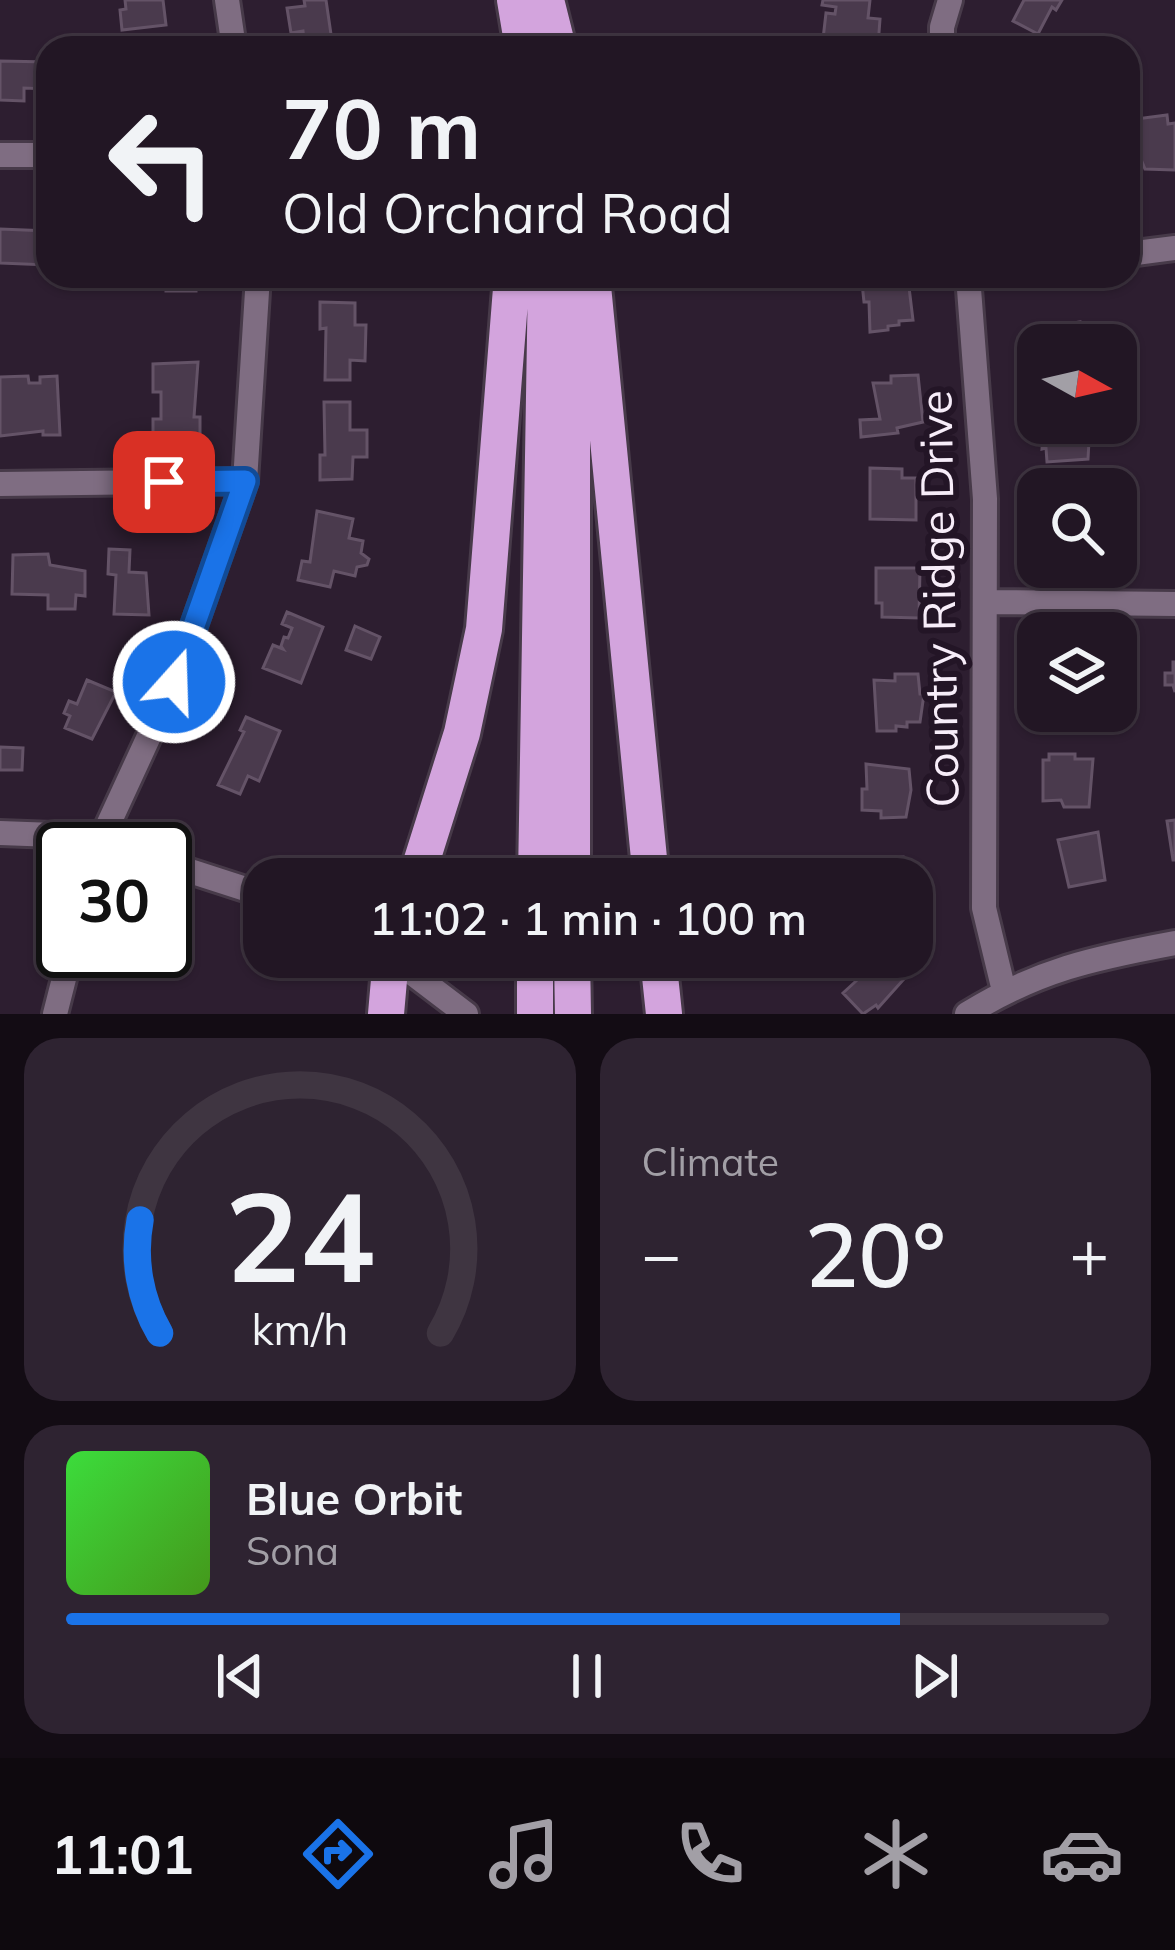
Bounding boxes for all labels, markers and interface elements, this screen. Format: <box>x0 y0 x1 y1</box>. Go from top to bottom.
text: 70 m <box>282 75 481 180</box>
icon: left <box>84 84 240 240</box>
text: Old Orchard Road <box>282 179 733 247</box>
north arrow <box>1017 324 1137 444</box>
map controls <box>1017 324 1137 732</box>
street label: Country Ridge Drive <box>906 390 970 808</box>
pin <box>113 431 215 533</box>
icon: arrive <box>131 449 197 515</box>
button: search <box>1017 468 1137 588</box>
button: layers <box>1017 612 1137 732</box>
position arrow <box>111 619 237 745</box>
speed limit sign: 30 <box>36 822 192 978</box>
text: 11:02 · 1 min · 100 m <box>369 890 807 946</box>
text: Climate <box>642 1137 779 1186</box>
text: 24 <box>225 1157 375 1313</box>
text: 20° <box>804 1197 946 1310</box>
text: − <box>642 1212 681 1295</box>
text: + <box>1069 1212 1109 1295</box>
text: km/h <box>251 1301 348 1355</box>
text: Blue Orbit <box>246 1470 462 1526</box>
text: Sona <box>246 1526 339 1575</box>
icon: previous <box>207 1643 273 1709</box>
icon: pause <box>554 1643 620 1709</box>
icon: next <box>902 1643 968 1709</box>
icon: directions <box>296 1812 380 1896</box>
icon: music <box>482 1812 566 1896</box>
icon: phone <box>668 1812 752 1896</box>
icon: climate <box>854 1812 938 1896</box>
icon: car <box>1040 1812 1124 1896</box>
text: 11:01 <box>51 1820 194 1888</box>

